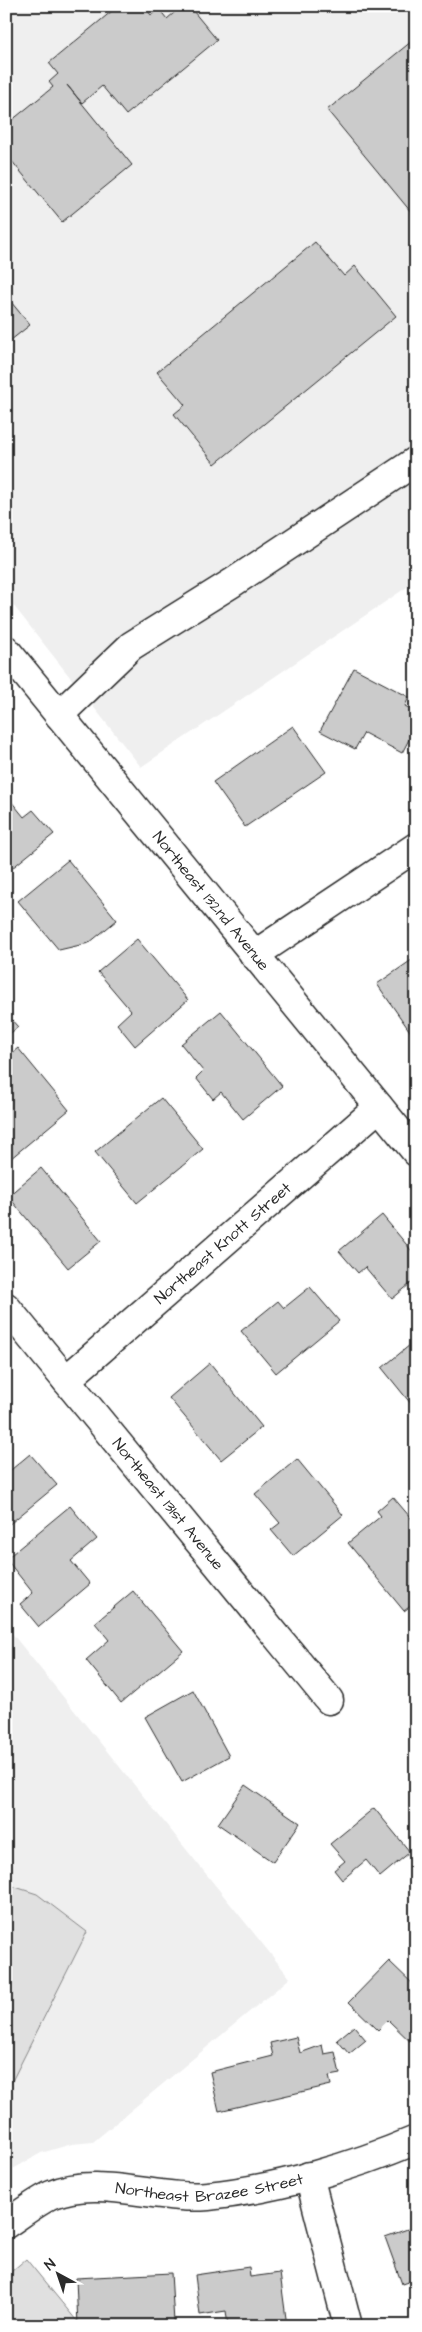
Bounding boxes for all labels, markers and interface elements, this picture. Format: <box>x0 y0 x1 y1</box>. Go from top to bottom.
street label: Northeast 132nd Avenue <box>147 827 275 976</box>
street label: Northeast Knott Street <box>149 1177 296 1309</box>
street label: Northeast 131st Avenue <box>107 1433 229 1575</box>
street label: Northeast Brazee Street <box>114 2168 306 2208</box>
north arrow <box>32 2250 82 2300</box>
text: N <box>40 2254 60 2275</box>

